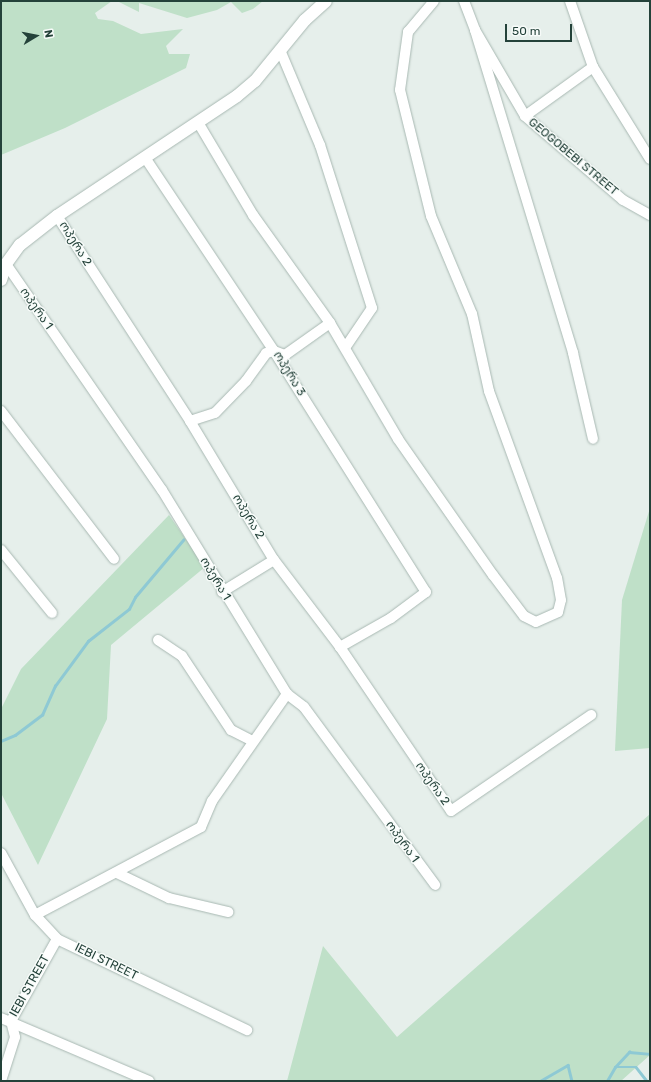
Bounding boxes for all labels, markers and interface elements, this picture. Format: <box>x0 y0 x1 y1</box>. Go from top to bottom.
north arrow <box>16 16 56 56</box>
scale bar <box>507 16 574 42</box>
text: 50 m <box>512 24 540 38</box>
text: N <box>41 29 55 39</box>
street label: GEOGOBEBI STREET <box>525 115 621 199</box>
street label: ოპერა 2 <box>56 219 94 269</box>
street label: ოპერა 1 <box>16 285 56 333</box>
street label: ოპერა 3 <box>270 349 308 399</box>
street label: ოპერა 2 <box>229 492 267 542</box>
street label: ოპერა 1 <box>197 555 233 603</box>
street label: ოპერა 2 <box>412 760 452 808</box>
street label: ოპერა 1 <box>382 818 422 866</box>
street label: IEBI STREET <box>72 941 140 983</box>
street label: IEBI STREET <box>7 953 53 1019</box>

